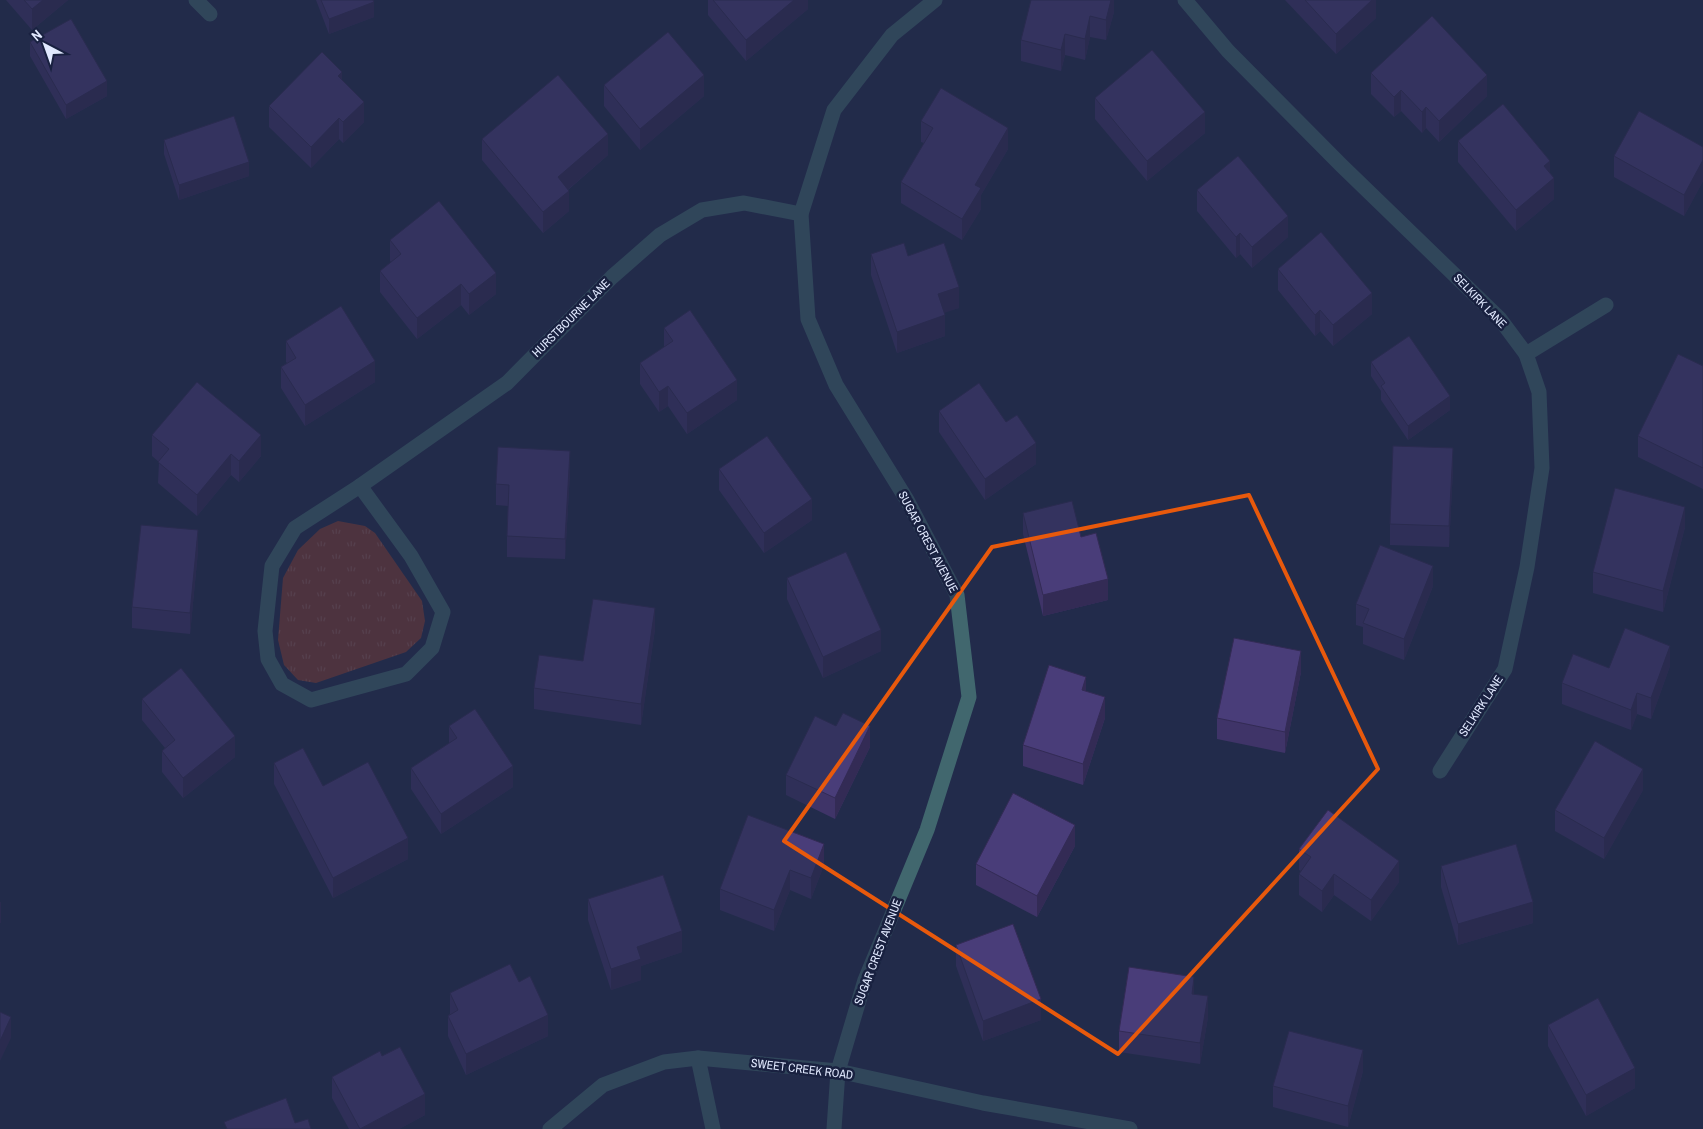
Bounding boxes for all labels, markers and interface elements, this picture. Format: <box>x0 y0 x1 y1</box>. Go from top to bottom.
north arrow <box>20 20 70 70</box>
text: N <box>27 26 46 45</box>
street label: SELKIRK LANE <box>1450 270 1510 332</box>
street label: HURSTBOURNE LANE <box>528 275 614 361</box>
street label: SUGAR CREST AVENUE <box>894 488 962 596</box>
street label: SELKIRK LANE <box>1455 672 1507 740</box>
street label: SUGAR CREST AVENUE <box>850 896 906 1008</box>
street label: SWEET CREEK ROAD <box>750 1055 854 1083</box>

